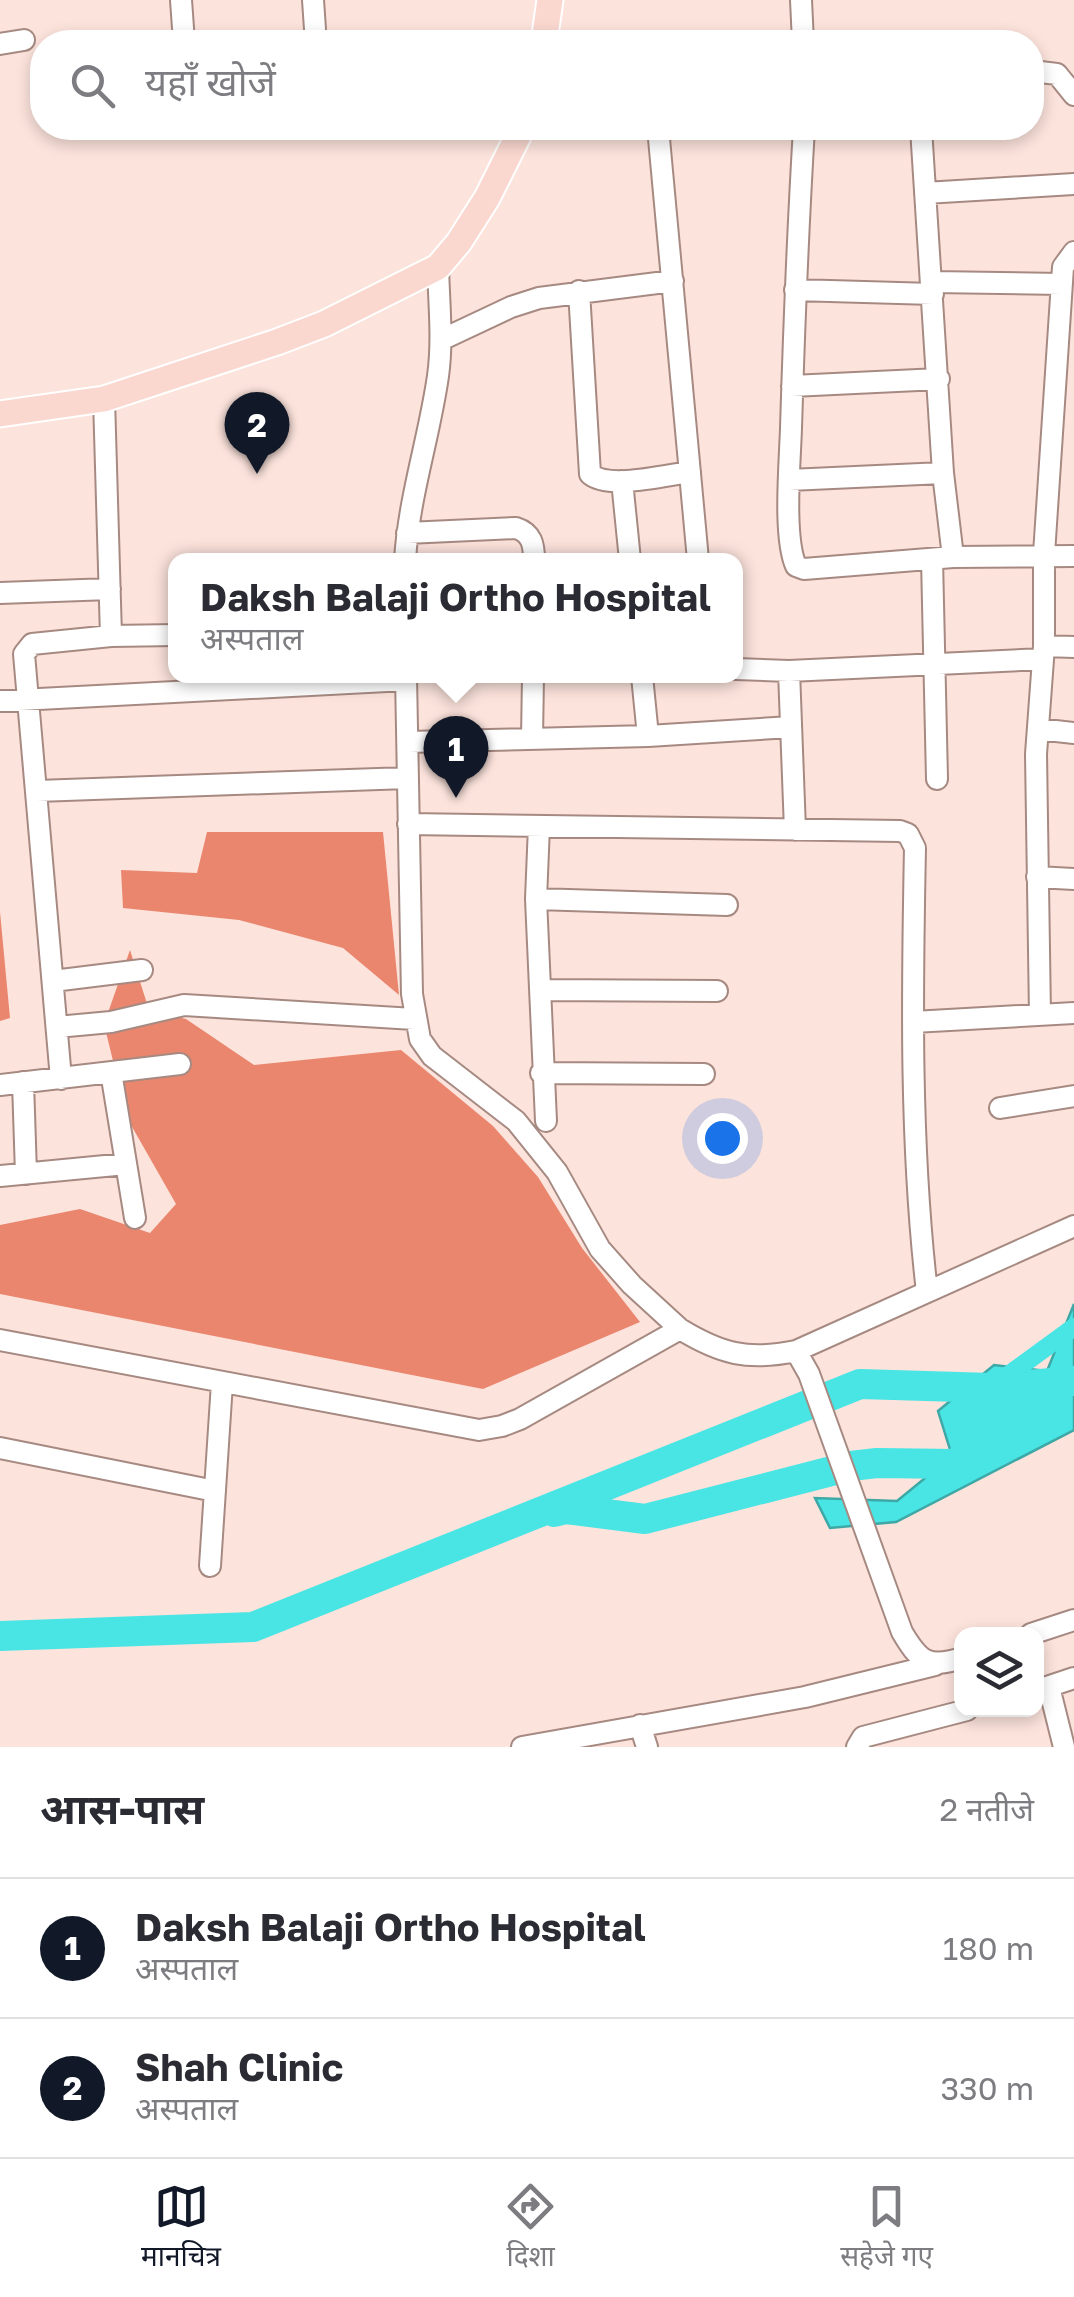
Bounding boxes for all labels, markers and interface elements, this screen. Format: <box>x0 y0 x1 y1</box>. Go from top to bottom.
search box <box>30 30 1044 140</box>
icon: search <box>65 58 120 113</box>
text: यहाँ खोजें <box>145 59 276 104</box>
pin: 2 <box>224 392 290 474</box>
popup <box>168 553 743 683</box>
text: Daksh Balaji Ortho Hospital <box>200 574 711 619</box>
text: अस्पताल <box>200 619 303 657</box>
pin: 1 <box>424 716 488 798</box>
your location <box>697 1113 748 1164</box>
map controls <box>954 1627 1044 1717</box>
button: layers <box>954 1627 1044 1717</box>
text: आस-पास <box>40 1783 204 1833</box>
text: 2 नतीजे <box>939 1790 1034 1828</box>
text: Daksh Balaji Ortho Hospital <box>135 1904 646 1949</box>
text: 1 <box>64 1929 81 1967</box>
text: 180 m <box>943 1929 1034 1967</box>
text: अस्पताल <box>135 1949 238 1987</box>
text: Shah Clinic <box>135 2044 343 2089</box>
text: 2 <box>63 2069 82 2107</box>
text: 330 m <box>940 2069 1034 2107</box>
text: अस्पताल <box>135 2089 238 2127</box>
tab: मानचित्र <box>141 2179 221 2277</box>
tab: दिशा <box>503 2179 558 2277</box>
tab: सहेजे गए <box>840 2179 933 2277</box>

